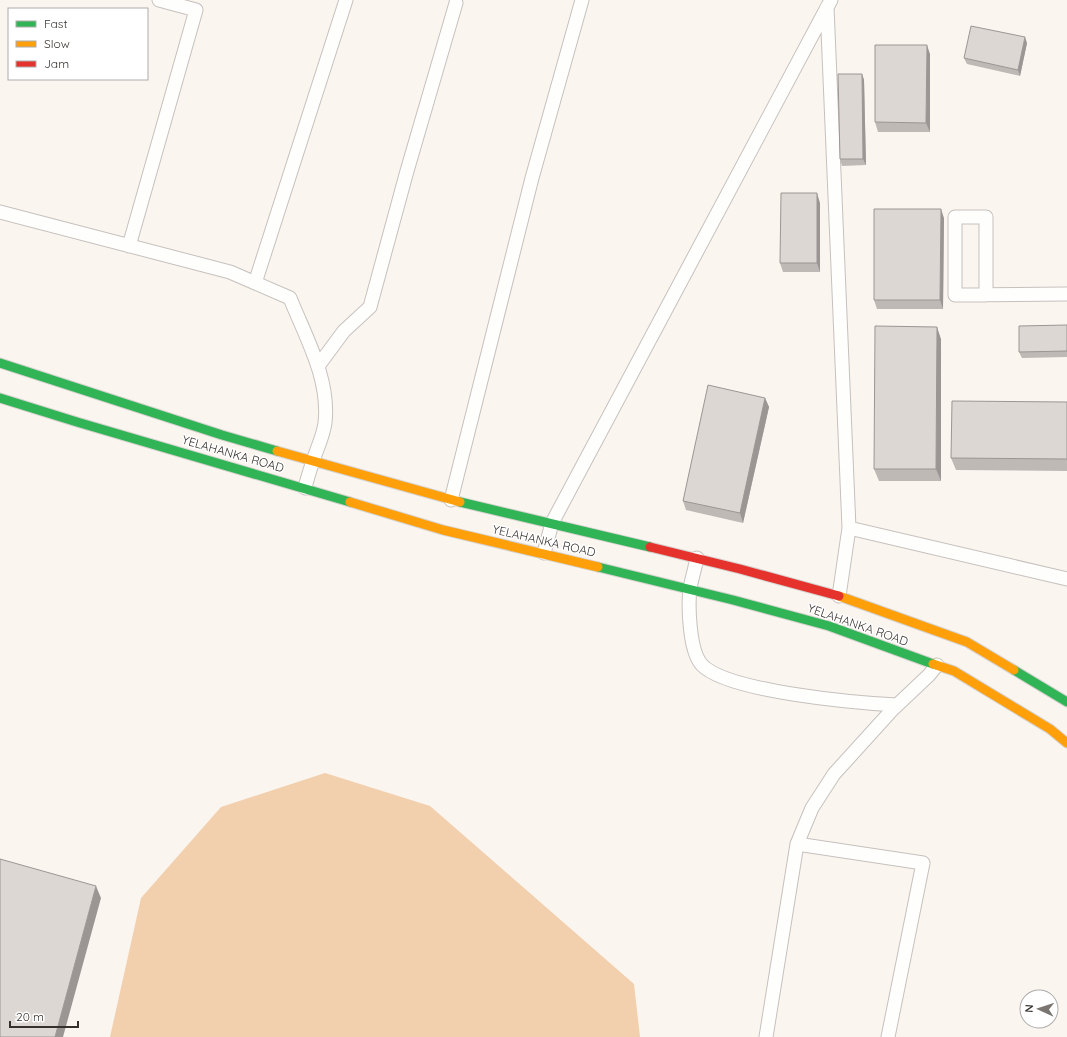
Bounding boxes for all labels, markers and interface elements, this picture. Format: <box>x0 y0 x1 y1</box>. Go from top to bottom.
legend <box>8 8 148 80</box>
text: Fast <box>44 16 68 31</box>
text: Slow <box>44 36 70 51</box>
text: Jam <box>44 56 69 71</box>
street label: YELAHANKA ROAD <box>180 432 286 475</box>
street label: YELAHANKA ROAD <box>491 521 598 560</box>
street label: YELAHANKA ROAD <box>806 600 911 649</box>
north arrow <box>1019 989 1059 1029</box>
scale bar <box>10 1003 78 1029</box>
text: N <box>1022 1004 1036 1013</box>
text: 20 m <box>16 1009 44 1024</box>

